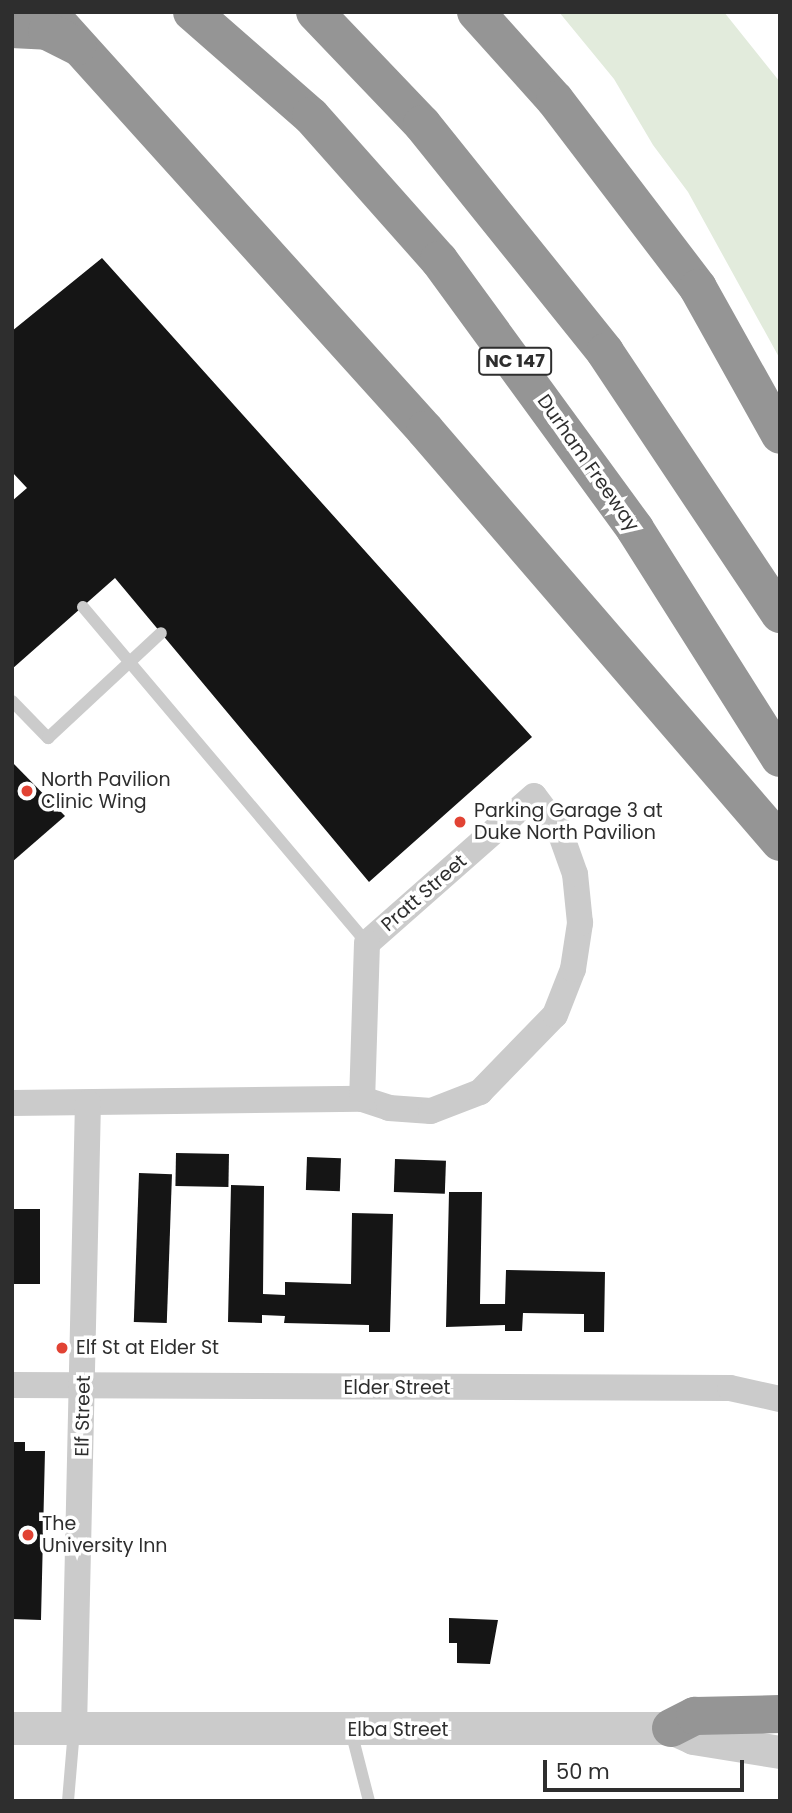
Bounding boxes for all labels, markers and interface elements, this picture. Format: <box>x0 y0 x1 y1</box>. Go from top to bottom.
road number: NC 147 <box>476 346 554 376</box>
street label: Durham Freeway <box>532 390 644 536</box>
place label: North Pavilion Clinic Wing <box>41 769 171 813</box>
marker: North Pavilion Clinic Wing <box>19 783 35 799</box>
place label: Parking Garage 3 at Duke North Pavilion <box>474 800 663 844</box>
marker: Parking Garage 3 at Duke North Pavilion <box>452 814 468 830</box>
street label: Pratt Street <box>377 850 471 936</box>
place label: Elf St at Elder St <box>76 1337 219 1359</box>
marker: Elf St at Elder St <box>54 1340 70 1356</box>
street label: Elf Street <box>71 1375 95 1457</box>
street label: Elder Street <box>344 1377 450 1399</box>
place label: The University Inn <box>42 1513 167 1557</box>
marker: The University Inn <box>20 1527 36 1543</box>
street label: Elba Street <box>348 1719 448 1741</box>
scale bar <box>547 1746 748 1790</box>
text: 50 m <box>556 1757 610 1786</box>

